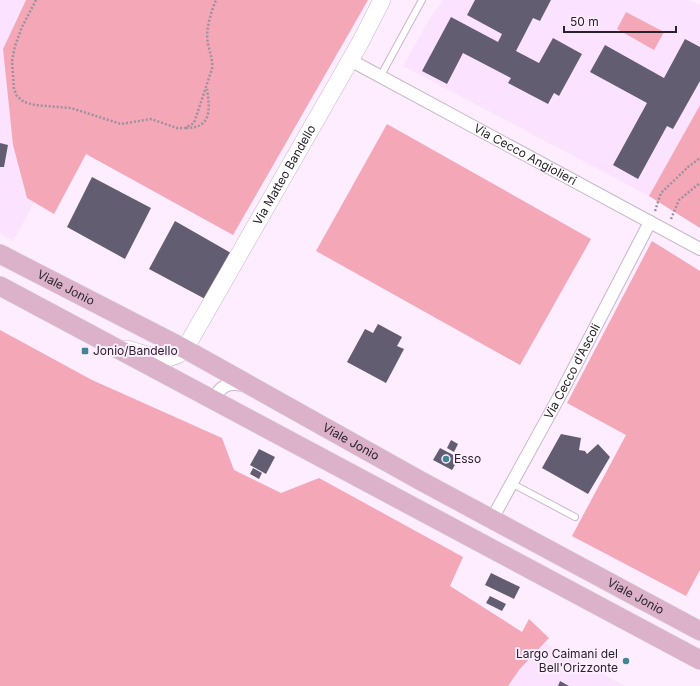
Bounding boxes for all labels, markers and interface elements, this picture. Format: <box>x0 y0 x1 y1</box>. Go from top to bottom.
scale bar <box>564 8 676 34</box>
text: 50 m <box>570 14 599 29</box>
street label: Via Cecco Angiolieri <box>471 120 579 188</box>
street label: Via Matteo Bandello <box>250 122 319 228</box>
street label: Viale Jonio <box>35 266 97 308</box>
street label: Via Cecco d'Ascoli <box>540 321 603 422</box>
place label: Jonio/Bandello <box>93 343 178 358</box>
marker: Jonio/Bandello <box>80 346 90 356</box>
street label: Viale Jonio <box>320 420 382 463</box>
place label: Esso <box>454 451 481 466</box>
marker: Esso <box>441 454 451 464</box>
street label: Viale Jonio <box>605 575 667 617</box>
place label: Largo Caimani del Bell'Orizzonte <box>516 646 618 675</box>
marker: Largo Caimani del Bell'Orizzonte <box>621 656 631 666</box>

